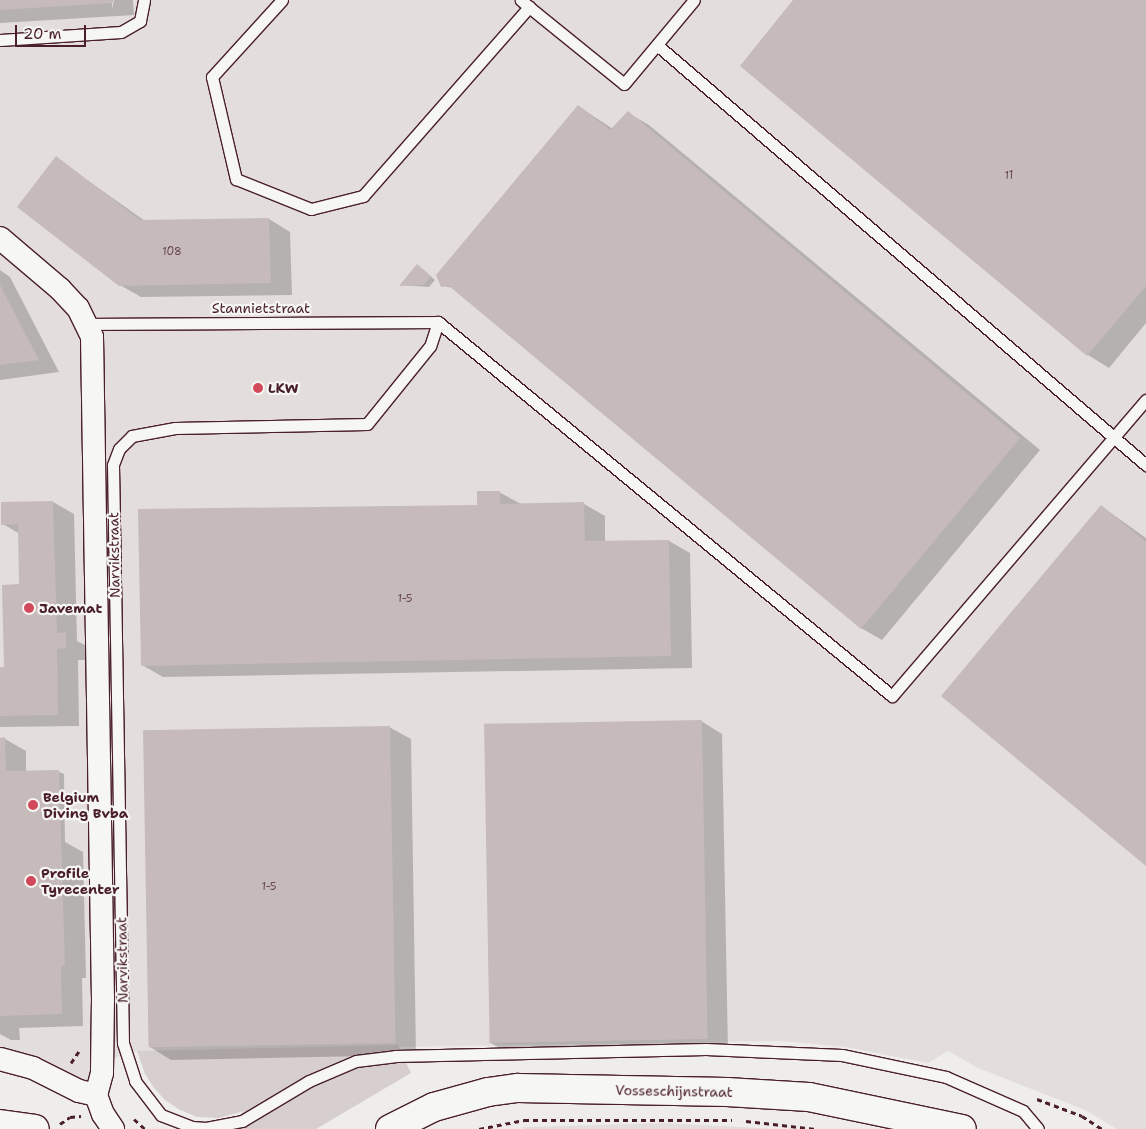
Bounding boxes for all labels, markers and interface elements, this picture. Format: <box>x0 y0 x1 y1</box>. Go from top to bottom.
scale bar <box>18 15 89 47</box>
text: 20 m <box>23 24 62 44</box>
house number: 11 <box>1005 169 1013 183</box>
house number: 108 <box>162 245 182 259</box>
street label: Stannietstraat <box>212 300 310 316</box>
place label: LKW <box>268 380 299 396</box>
marker: LKW <box>252 382 264 394</box>
street label: Narvikstraat <box>105 512 123 598</box>
house number: 1-5 <box>398 592 412 606</box>
place label: Javemat <box>39 600 102 616</box>
marker: Javemat <box>23 602 35 614</box>
place label: Belgium Diving Bvba <box>43 789 128 822</box>
marker: Belgium Diving Bvba <box>27 799 39 811</box>
place label: Profile Tyrecenter <box>41 865 120 898</box>
marker: Profile Tyrecenter <box>25 875 37 887</box>
house number: 1-5 <box>262 880 276 894</box>
street label: Narvikstraat <box>113 917 131 1003</box>
street label: Vosseschijnstraat <box>615 1082 733 1100</box>

